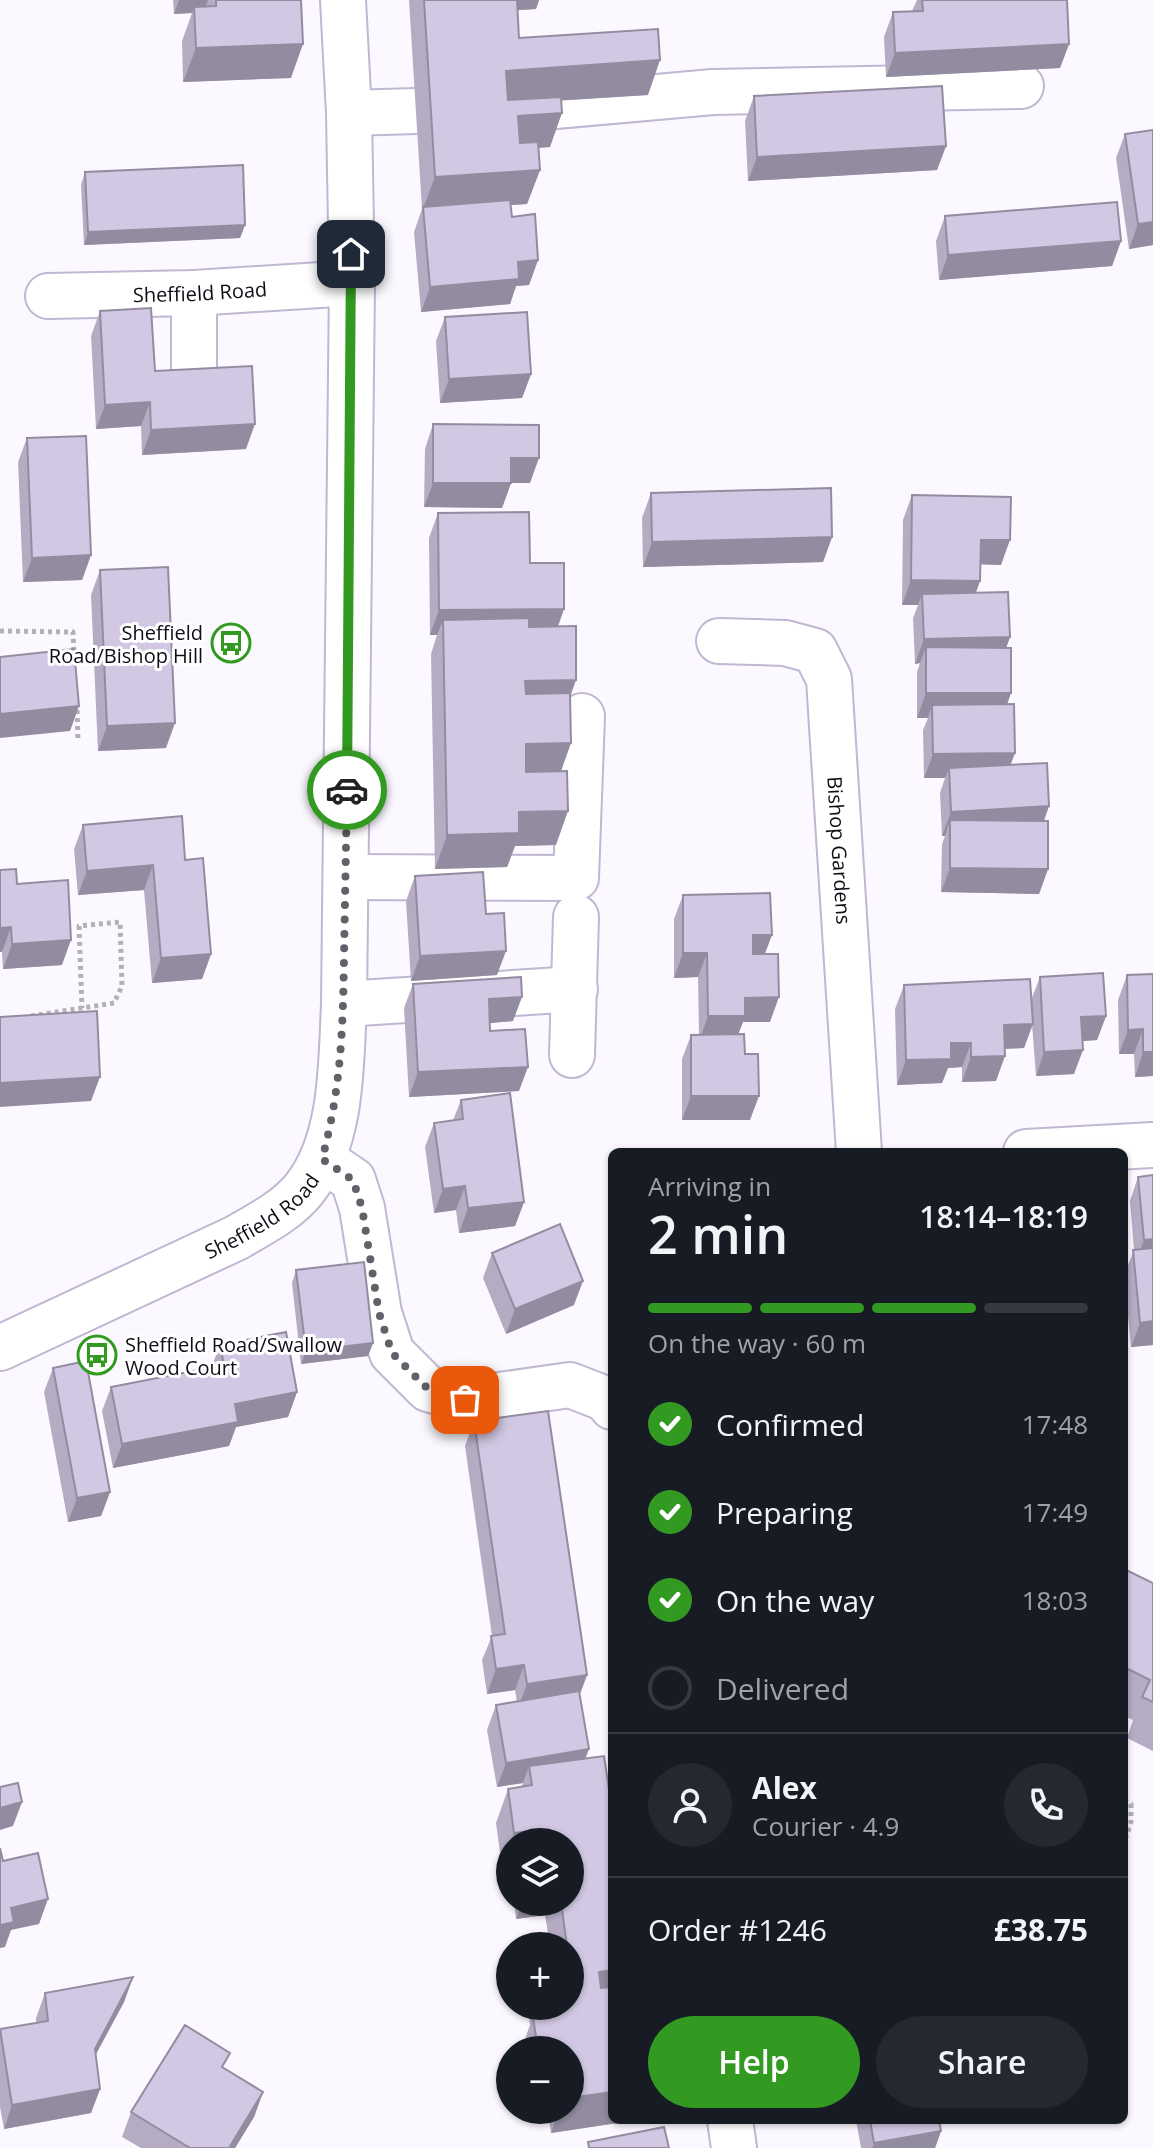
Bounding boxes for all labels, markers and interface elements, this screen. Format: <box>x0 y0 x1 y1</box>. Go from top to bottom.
pin <box>317 220 385 288</box>
icon: home <box>329 232 373 276</box>
street label: Sheffield Road <box>132 275 268 308</box>
place label: Sheffield Road/Bishop Hill <box>49 619 203 669</box>
bus stop icon: Sheffield Road/Bishop Hill <box>210 622 252 664</box>
courier <box>307 750 387 830</box>
icon: car <box>325 768 369 812</box>
street label: Bishop Gardens <box>822 775 858 925</box>
street label: Sheffield Road <box>200 1168 325 1264</box>
text: Arriving in <box>648 1168 771 1204</box>
text: 18:14–18:19 <box>919 1196 1088 1237</box>
text: 2 min <box>648 1198 788 1269</box>
text: On the way · 60 m <box>648 1325 866 1361</box>
place label: Sheffield Road/Swallow Wood Court <box>125 1331 342 1381</box>
bus stop icon: Sheffield Road/Swallow Wood Court <box>76 1334 118 1376</box>
pin <box>431 1366 499 1434</box>
icon: bag <box>443 1378 487 1422</box>
icon: check <box>648 1402 692 1446</box>
text: Confirmed <box>716 1404 864 1445</box>
text: 17:48 <box>1022 1406 1088 1442</box>
icon: check <box>648 1490 692 1534</box>
text: Preparing <box>716 1492 853 1533</box>
text: 17:49 <box>1022 1494 1088 1530</box>
icon: check <box>648 1578 692 1622</box>
text: On the way <box>716 1580 874 1621</box>
text: 18:03 <box>1022 1582 1088 1618</box>
text: Delivered <box>716 1668 849 1709</box>
button: person <box>648 1763 732 1847</box>
button: phone <box>1004 1763 1088 1847</box>
text: Alex <box>752 1767 817 1808</box>
text: Courier · 4.9 <box>752 1808 899 1844</box>
map controls <box>496 1828 584 2124</box>
button: layers <box>496 1828 584 1916</box>
text: Order #1246 <box>648 1909 827 1950</box>
text: £38.75 <box>994 1909 1088 1950</box>
button: + <box>496 1932 584 2020</box>
button: Help <box>648 2016 860 2108</box>
button: Share <box>876 2016 1088 2108</box>
button: − <box>496 2036 584 2124</box>

